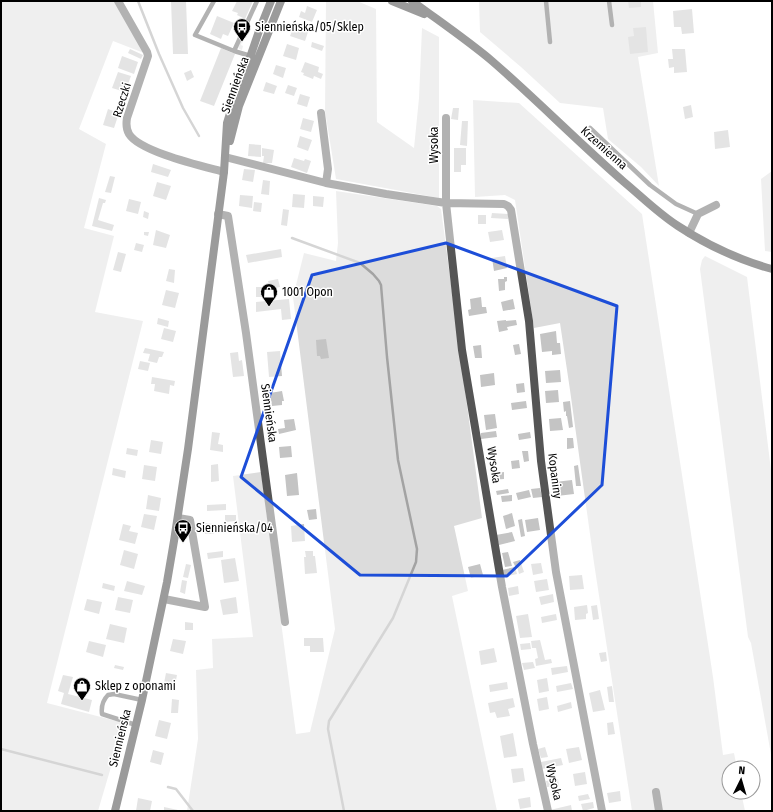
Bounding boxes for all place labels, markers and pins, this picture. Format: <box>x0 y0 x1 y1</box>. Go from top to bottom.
bus stop icon: Siennieńska/05/Sklep <box>232 17 252 42</box>
place label: Siennieńska/05/Sklep <box>255 20 364 34</box>
shop icon: 1001 Opon <box>259 282 279 307</box>
place label: 1001 Opon <box>282 285 333 299</box>
bus stop icon: Siennieńska/04 <box>173 518 193 543</box>
place label: Siennieńska/04 <box>196 521 273 535</box>
shop icon: Sklep z oponami <box>72 676 92 701</box>
place label: Sklep z oponami <box>95 679 176 693</box>

